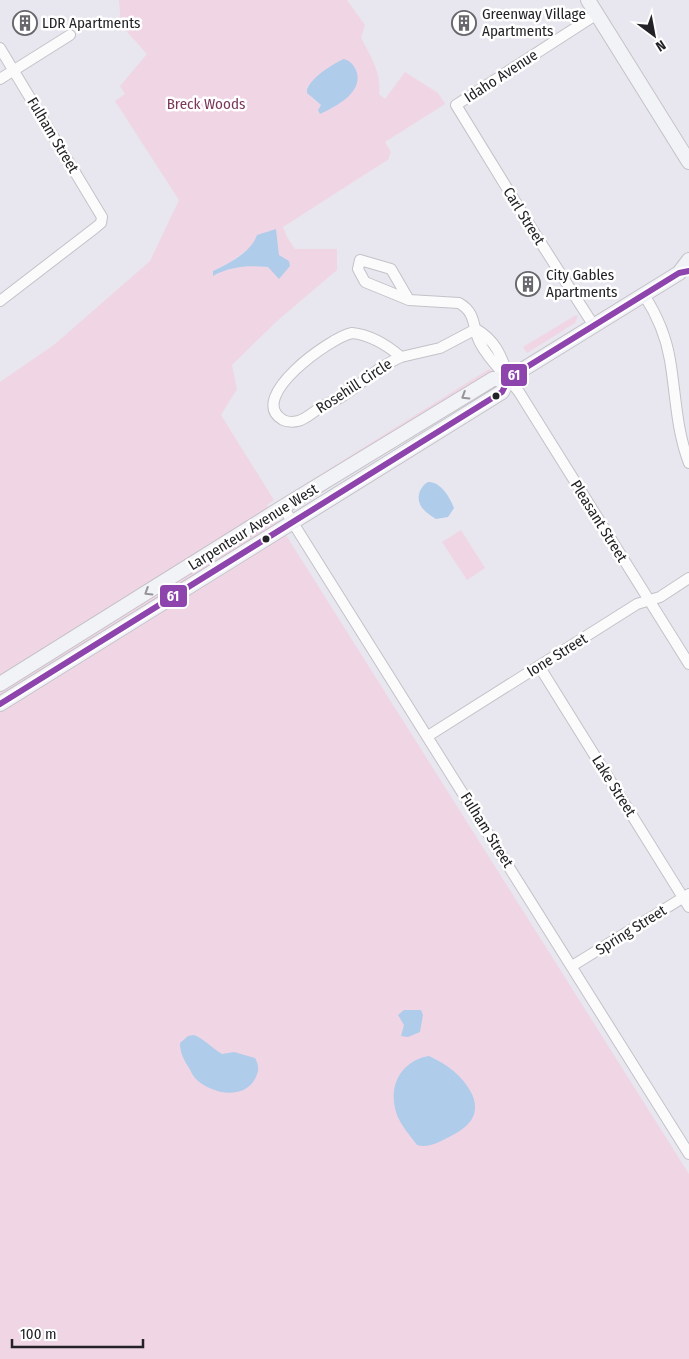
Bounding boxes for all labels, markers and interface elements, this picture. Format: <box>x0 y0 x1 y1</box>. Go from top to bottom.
place label: Greenway Village Apartments <box>482 5 586 40</box>
building icon: LDR Apartments <box>12 10 38 36</box>
building icon: Greenway Village Apartments <box>451 10 477 36</box>
north arrow <box>629 10 679 60</box>
place label: LDR Apartments <box>42 14 140 32</box>
text: N <box>653 36 669 55</box>
street label: Idaho Avenue <box>461 46 541 106</box>
street label: Fulham Street <box>23 94 83 176</box>
park label: Breck Woods <box>167 95 245 113</box>
street label: Carl Street <box>499 184 549 248</box>
place label: City Gables Apartments <box>546 266 617 301</box>
building icon: City Gables Apartments <box>515 271 541 297</box>
street label: Rosehill Circle <box>313 355 395 417</box>
line badge: 61 <box>500 363 528 387</box>
text: 61 <box>508 367 520 384</box>
one-way arrow <box>461 390 470 400</box>
unlabelled marker <box>491 391 501 401</box>
street label: Pleasant Street <box>567 477 631 565</box>
street label: Larpenteur Avenue West <box>185 480 321 574</box>
unlabelled marker <box>261 534 271 544</box>
line badge: 61 <box>159 584 188 608</box>
one-way arrow <box>144 585 153 595</box>
text: 61 <box>167 588 179 605</box>
street label: Ione Street <box>524 629 590 681</box>
street label: Lake Street <box>588 752 640 820</box>
street label: Fulham Street <box>457 789 517 871</box>
street label: Spring Street <box>592 901 670 959</box>
scale bar <box>12 1316 144 1348</box>
text: 100 m <box>20 1325 57 1343</box>

